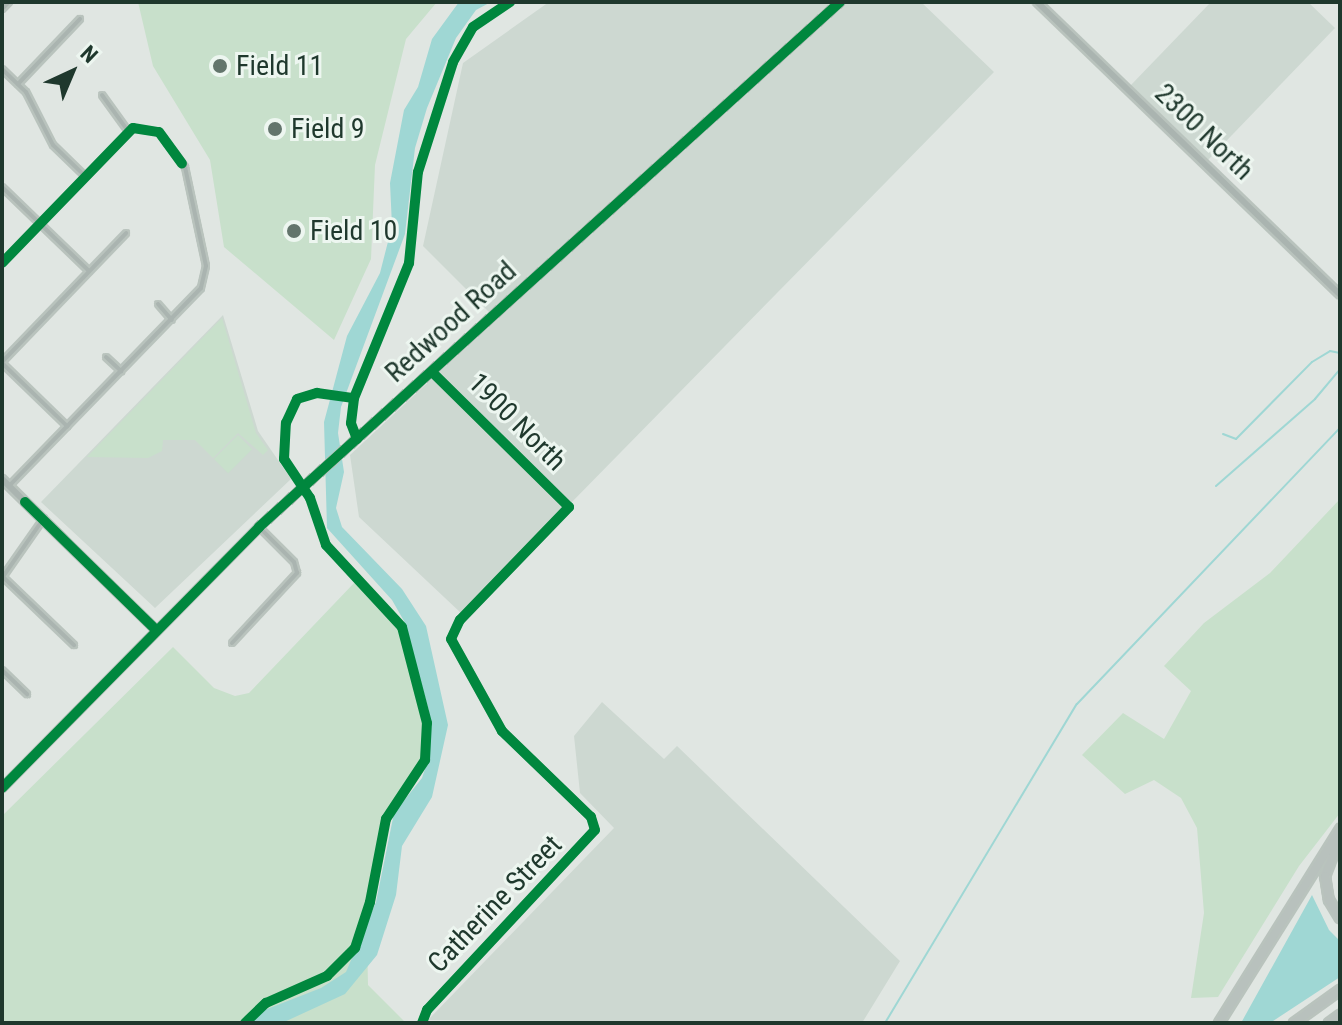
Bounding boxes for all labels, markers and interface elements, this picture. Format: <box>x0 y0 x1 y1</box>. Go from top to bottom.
north arrow <box>32 32 112 112</box>
text: N <box>75 41 103 68</box>
place label: Field 11 <box>236 49 323 83</box>
marker: Field 11 <box>211 57 229 75</box>
street label: 2300 North <box>1148 77 1260 187</box>
place label: Field 9 <box>291 112 365 146</box>
marker: Field 9 <box>266 120 284 138</box>
place label: Field 10 <box>310 214 397 248</box>
marker: Field 10 <box>285 222 303 240</box>
street label: Redwood Road <box>379 254 523 390</box>
street label: 1900 North <box>461 366 573 478</box>
street label: Catherine Street <box>421 828 569 980</box>

